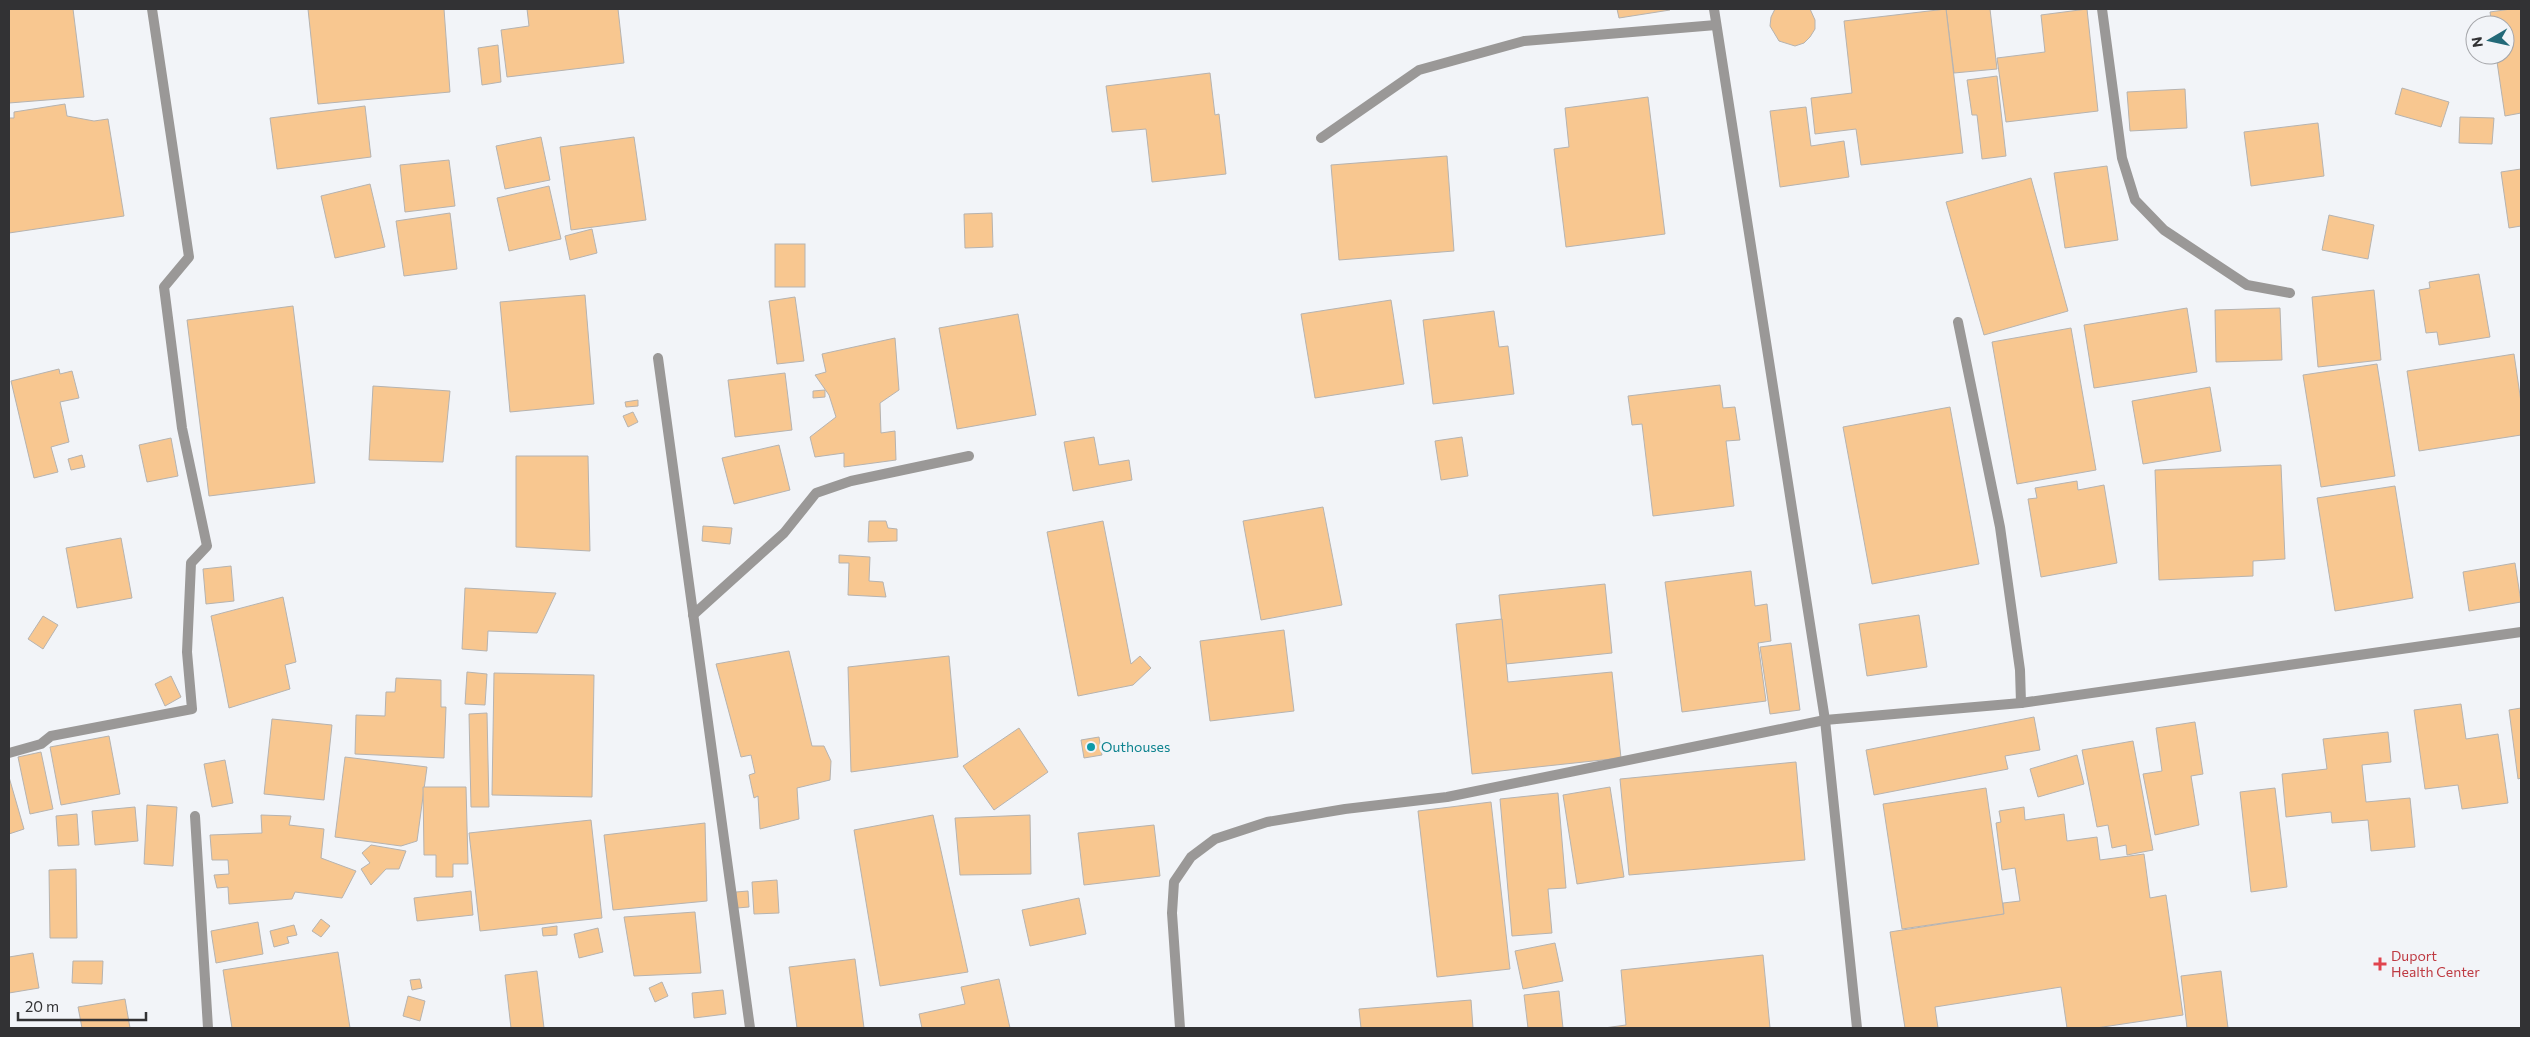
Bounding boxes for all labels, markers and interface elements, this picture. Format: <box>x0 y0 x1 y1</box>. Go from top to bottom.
north arrow <box>2465 15 2515 65</box>
text: N <box>2467 36 2486 49</box>
place label: Outhouses <box>1101 738 1170 755</box>
marker: Outhouses <box>1085 741 1097 753</box>
place label: Duport Health Center <box>2391 947 2480 980</box>
marker: Duport Health Center <box>2373 957 2387 971</box>
scale bar <box>18 990 145 1022</box>
text: 20 m <box>25 997 59 1015</box>

